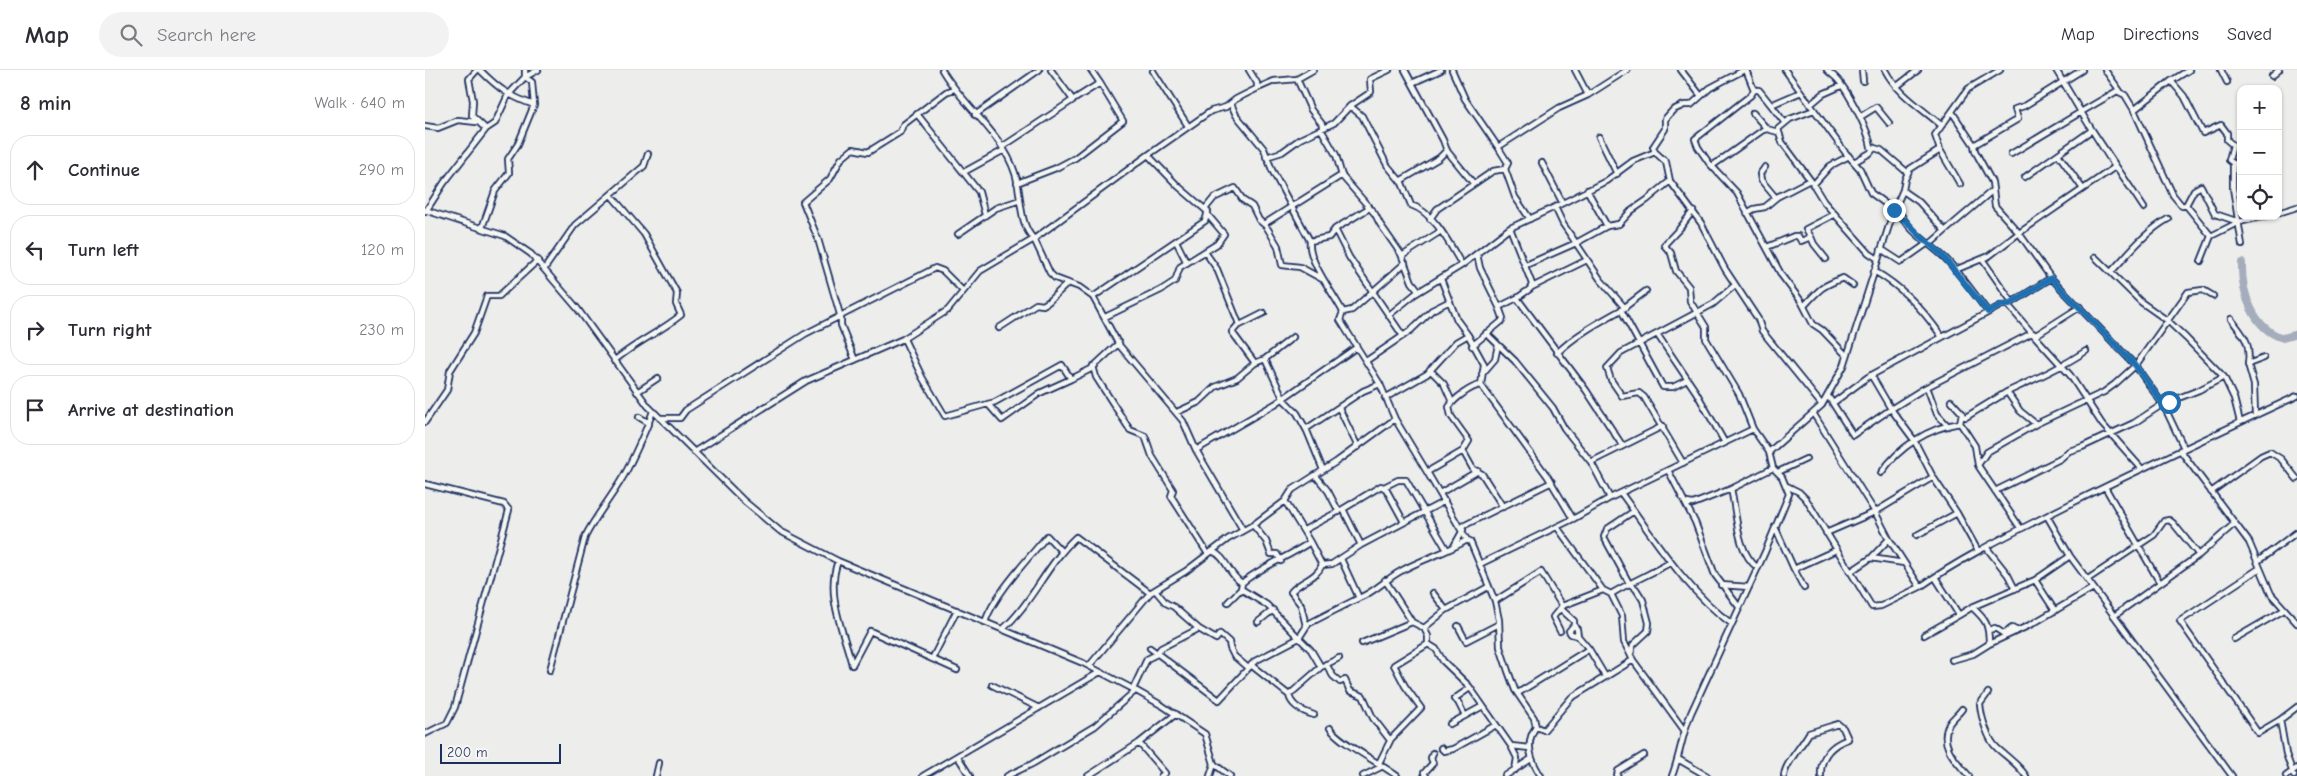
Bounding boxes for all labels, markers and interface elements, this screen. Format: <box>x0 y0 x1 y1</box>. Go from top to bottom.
search box <box>99 12 449 57</box>
text: Map <box>25 21 69 49</box>
icon: search <box>117 21 145 49</box>
text: Search here <box>157 24 256 46</box>
text: Map <box>2061 24 2095 45</box>
text: Directions <box>2123 24 2199 45</box>
text: Saved <box>2227 24 2272 45</box>
map controls <box>2237 85 2282 220</box>
button: + <box>2237 85 2282 130</box>
text: 8 min <box>20 91 71 115</box>
text: Walk · 640 m <box>314 94 405 112</box>
button: − <box>2237 130 2282 175</box>
icon: ahead <box>21 156 49 184</box>
text: Continue <box>68 159 140 181</box>
text: 290 m <box>359 161 404 179</box>
button: locate <box>2237 175 2282 220</box>
route end <box>1883 199 1906 222</box>
icon: left <box>21 236 49 264</box>
text: Turn left <box>68 239 139 261</box>
text: 120 m <box>361 241 404 259</box>
icon: right <box>21 316 49 344</box>
text: Turn right <box>68 319 152 341</box>
text: 230 m <box>359 321 404 339</box>
route start <box>2158 391 2181 414</box>
icon: arrive <box>21 396 49 424</box>
text: Arrive at destination <box>68 399 234 421</box>
scale bar <box>440 741 561 764</box>
text: 200 m <box>447 744 488 761</box>

